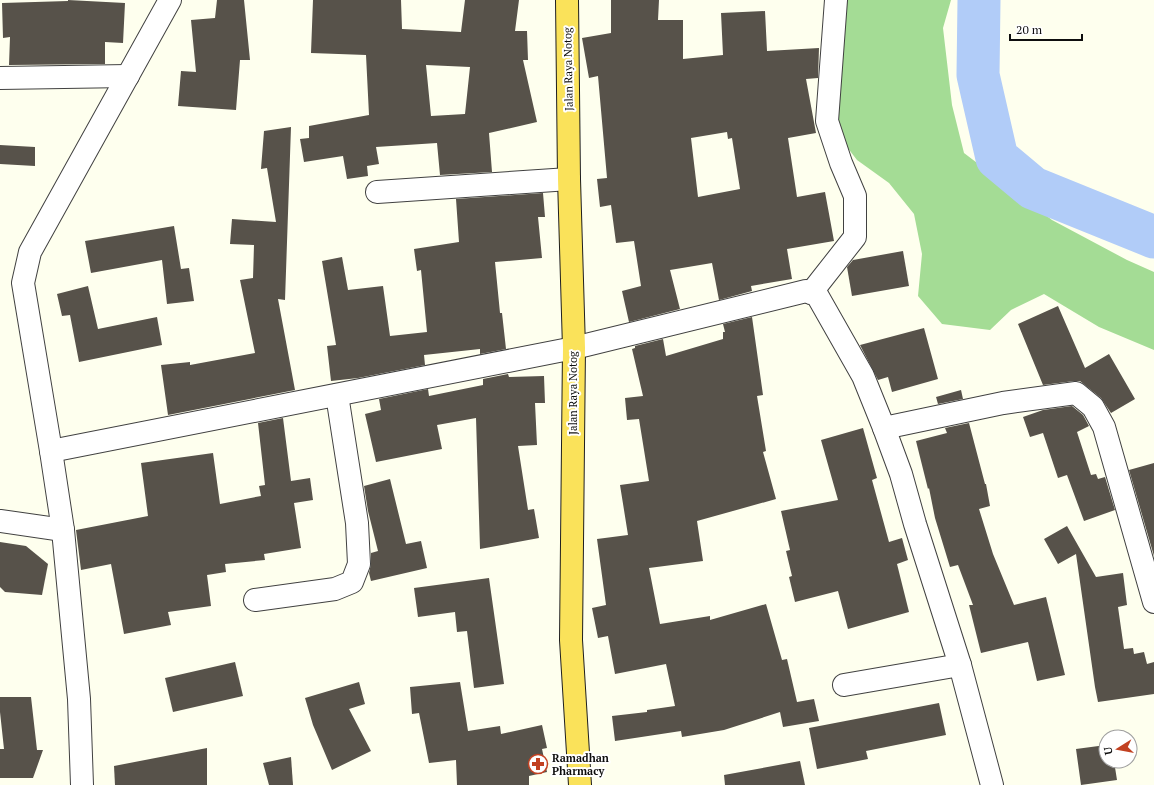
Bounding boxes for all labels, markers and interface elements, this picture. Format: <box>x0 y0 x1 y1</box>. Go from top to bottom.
scale bar <box>1010 16 1082 42</box>
text: 20 m <box>1016 22 1043 37</box>
street label: Jalan Raya Notog <box>560 27 576 111</box>
street label: Jalan Raya Notog <box>566 351 580 435</box>
north arrow <box>1098 729 1138 769</box>
text: U <box>1101 746 1116 756</box>
place label: Ramadhan Pharmacy <box>552 751 609 778</box>
pharmacy icon: Ramadhan Pharmacy <box>527 753 549 775</box>

